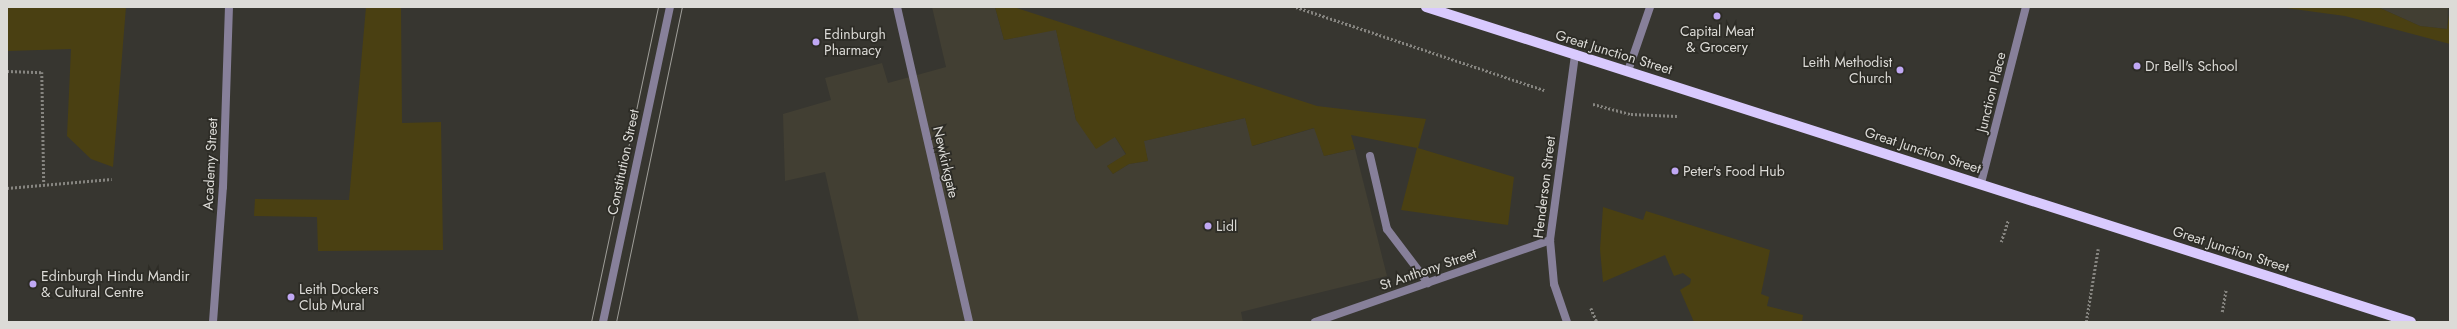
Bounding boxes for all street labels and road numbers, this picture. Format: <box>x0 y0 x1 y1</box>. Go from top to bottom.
street label: Great Junction Street <box>1554 26 1674 78</box>
street label: Junction Place <box>1973 50 2009 134</box>
street label: Constitution Street <box>604 108 642 216</box>
street label: Academy Street <box>199 117 221 211</box>
street label: Great Junction Street <box>1863 123 1983 177</box>
street label: Newkirkgate <box>930 124 962 200</box>
street label: Henderson Street <box>1529 135 1559 239</box>
street label: Great Junction Street <box>2171 222 2291 276</box>
street label: St Anthony Street <box>1377 245 1479 293</box>

